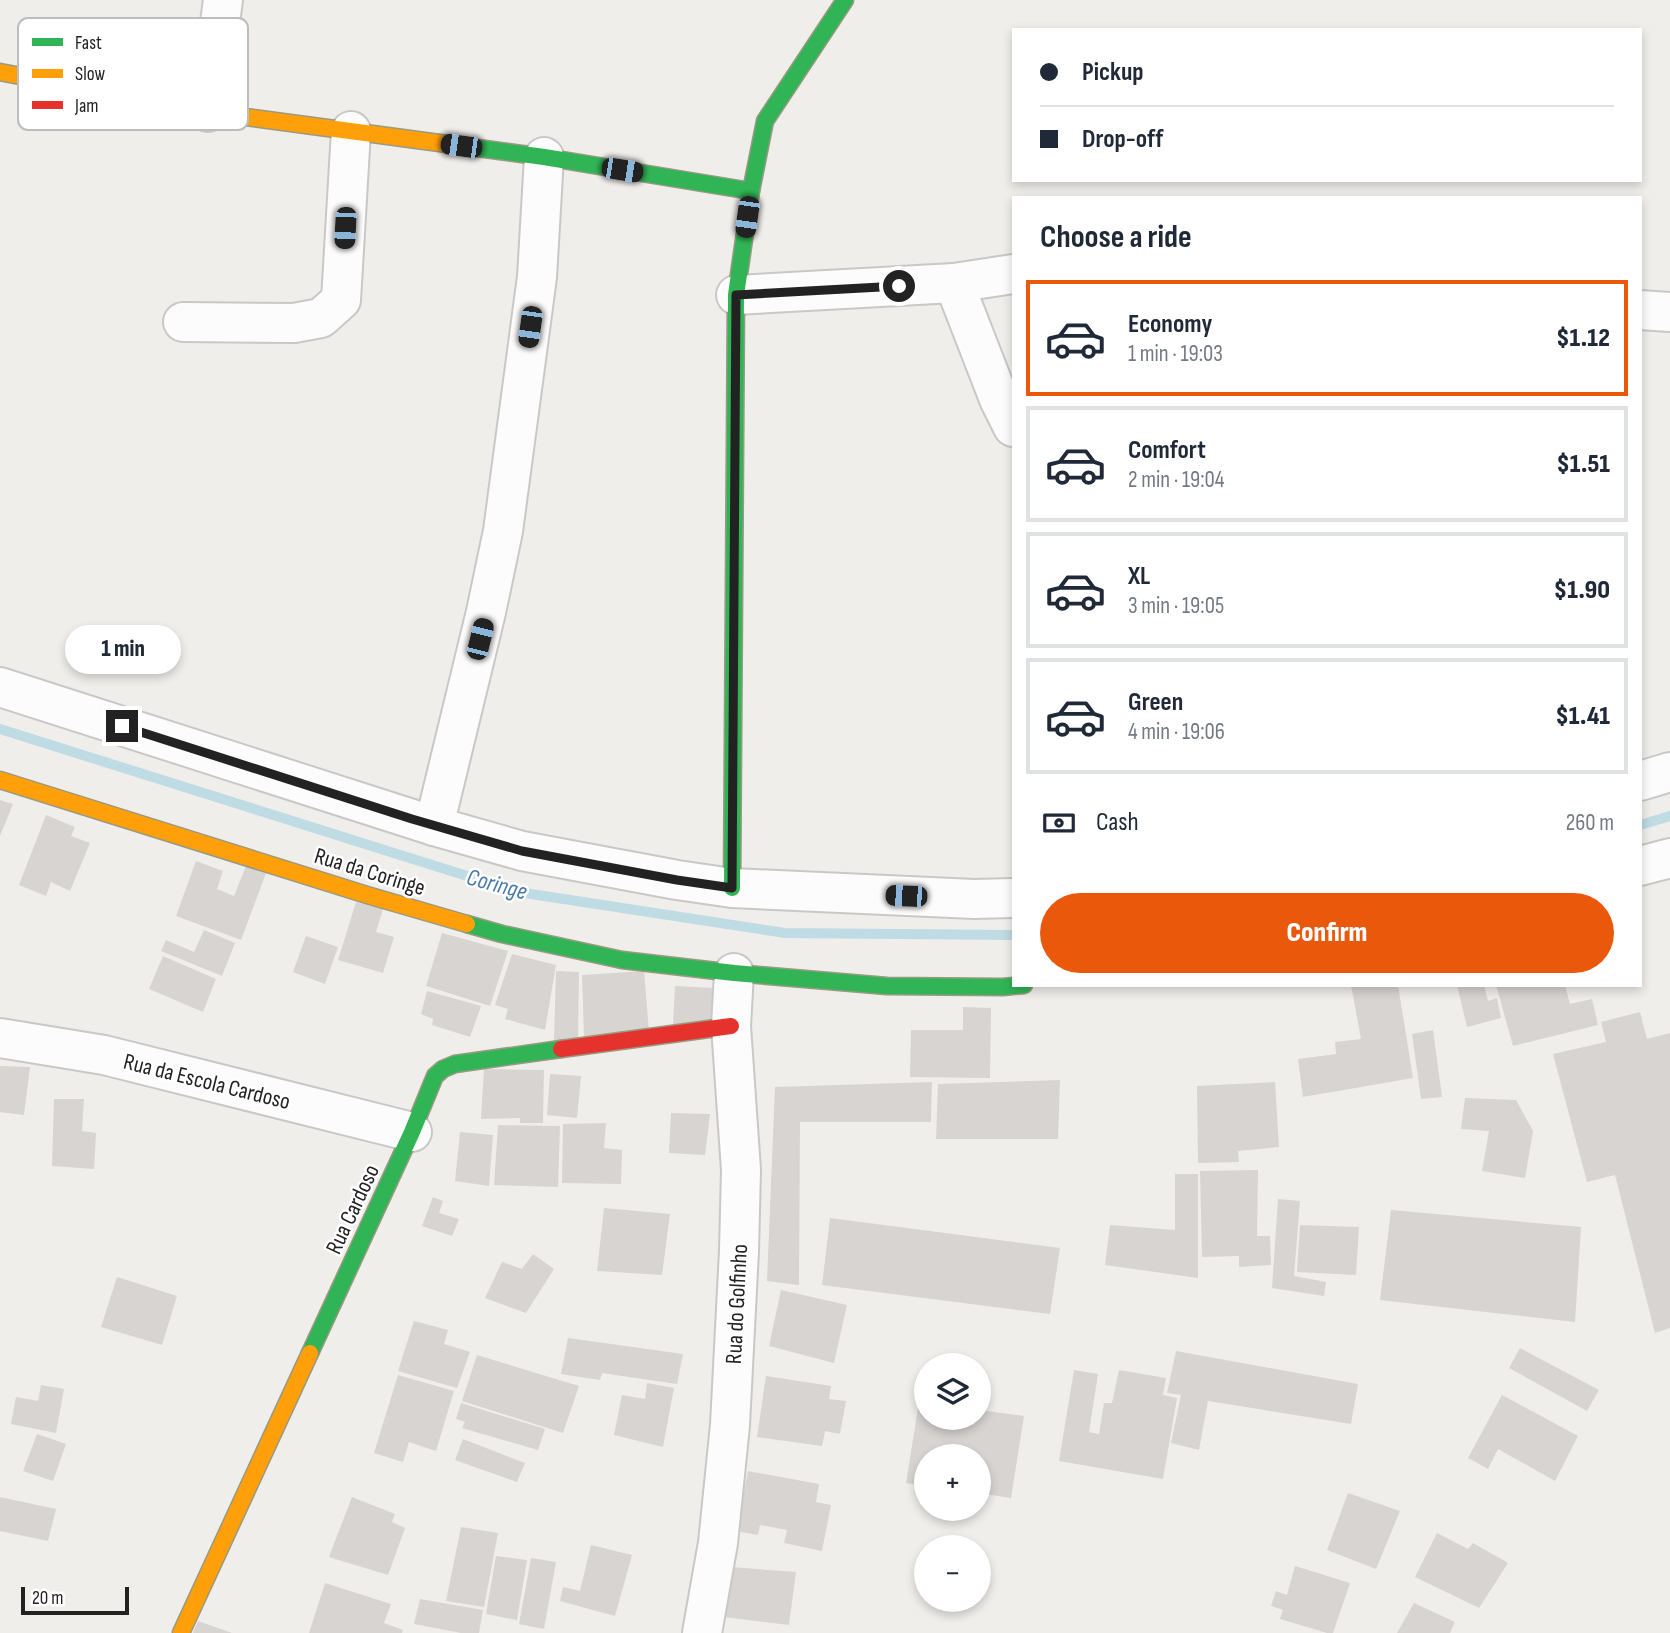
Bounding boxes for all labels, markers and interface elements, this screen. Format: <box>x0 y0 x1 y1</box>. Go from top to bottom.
legend <box>18 18 248 130</box>
text: Fast <box>75 32 102 55</box>
text: Pickup <box>1082 57 1144 88</box>
text: Slow <box>75 63 105 86</box>
text: Jam <box>74 95 98 118</box>
text: Drop-off <box>1082 124 1163 155</box>
car <box>439 133 484 159</box>
car <box>600 156 645 184</box>
car <box>734 195 761 239</box>
car <box>334 206 357 250</box>
text: Choose a ride <box>1040 218 1192 257</box>
route start <box>883 270 915 302</box>
car <box>517 305 544 349</box>
icon: car <box>1044 307 1107 370</box>
text: Economy <box>1128 309 1212 340</box>
text: $1.12 <box>1556 323 1610 354</box>
text: 1 min · 19:03 <box>1128 340 1223 368</box>
icon: car <box>1044 433 1107 496</box>
text: Comfort <box>1128 435 1206 466</box>
text: $1.51 <box>1556 449 1610 480</box>
text: 2 min · 19:04 <box>1128 466 1224 494</box>
icon: car <box>1044 559 1107 622</box>
text: XL <box>1128 561 1150 592</box>
text: $1.90 <box>1554 575 1610 606</box>
text: 3 min · 19:05 <box>1128 592 1224 620</box>
car <box>465 616 496 662</box>
callout: 1 min <box>64 624 180 674</box>
text: 1 min <box>101 635 145 663</box>
icon: car <box>1044 685 1107 748</box>
text: Green <box>1128 687 1183 718</box>
text: $1.41 <box>1555 701 1610 732</box>
route end <box>106 710 138 742</box>
text: 4 min · 19:06 <box>1128 718 1225 746</box>
icon: cash <box>1040 804 1078 842</box>
text: Cash <box>1096 807 1139 838</box>
text: 260 m <box>1566 809 1614 837</box>
street label: Rua da Coringe <box>311 842 429 902</box>
water label: Coringe <box>464 863 530 906</box>
car <box>885 885 928 907</box>
button: Confirm <box>1040 893 1614 973</box>
street label: Rua da Escola Cardoso <box>120 1048 293 1116</box>
street label: Rua Cardoso <box>320 1160 386 1259</box>
street label: Rua do Golfinho <box>720 1243 754 1365</box>
map controls <box>914 1353 991 1612</box>
button: layers <box>914 1353 991 1430</box>
button: + <box>914 1444 991 1521</box>
button: − <box>914 1535 991 1612</box>
scale bar <box>21 1584 130 1616</box>
text: 20 m <box>32 1587 64 1610</box>

